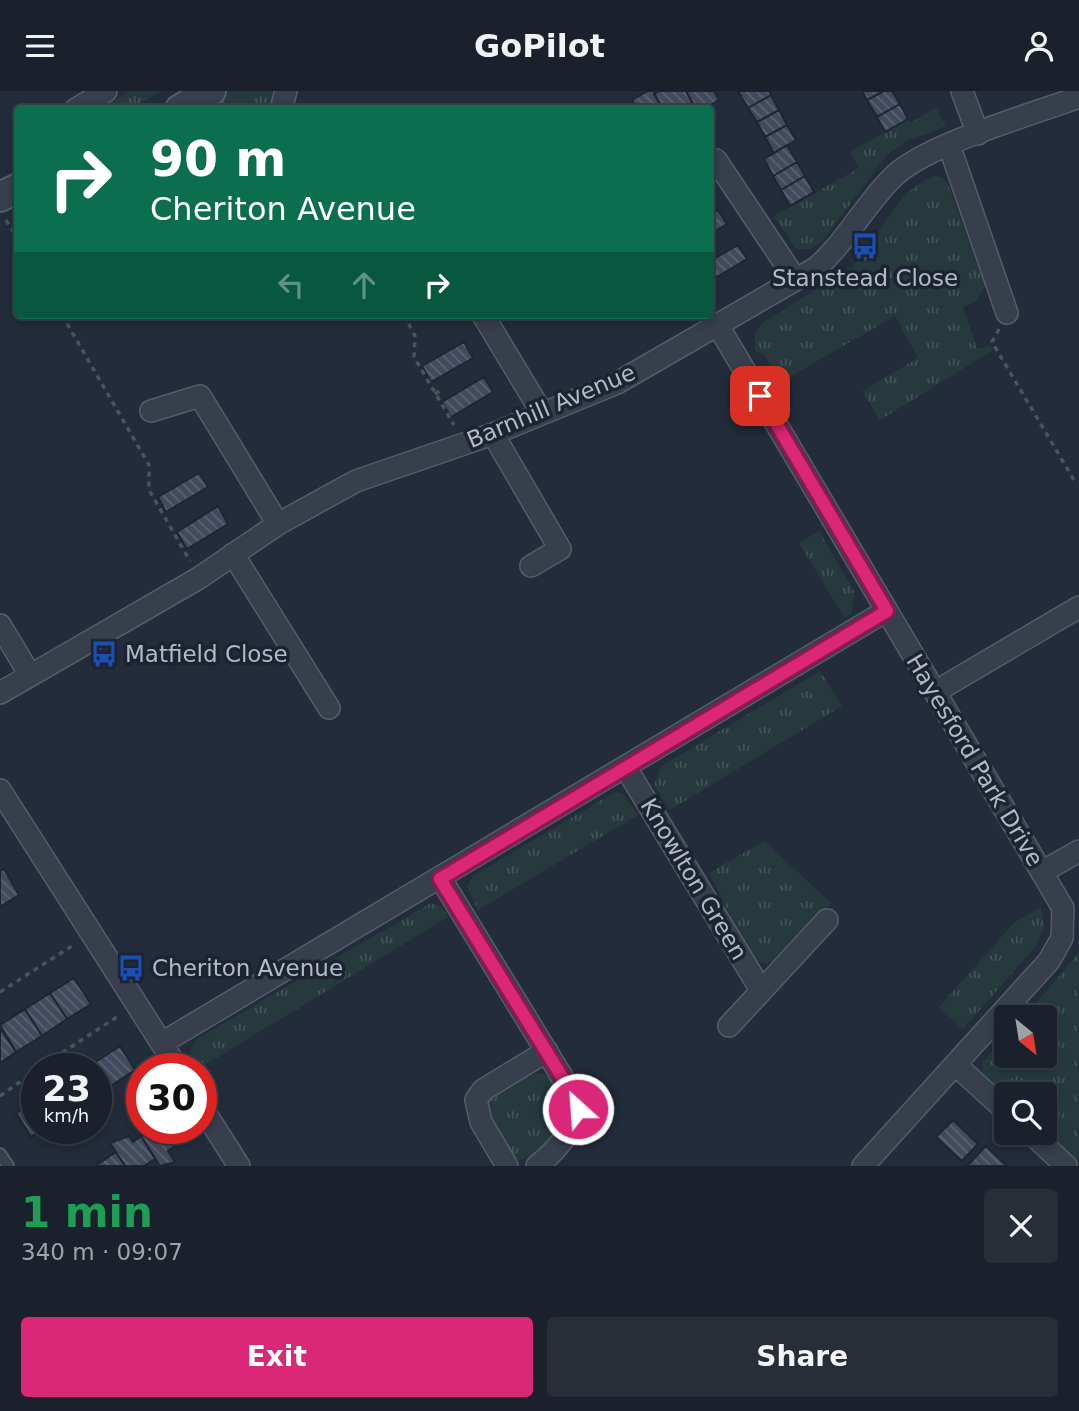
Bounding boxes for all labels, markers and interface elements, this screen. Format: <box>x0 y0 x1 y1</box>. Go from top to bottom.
icon: menu <box>21 27 59 65</box>
text: GoPilot <box>474 27 605 65</box>
icon: person <box>1020 27 1058 65</box>
text: 90 m <box>150 131 286 188</box>
icon: right <box>35 133 126 224</box>
text: Cheriton Avenue <box>150 190 416 228</box>
bus stop icon: Stanstead Close <box>850 231 880 261</box>
place label: Stanstead Close <box>772 265 958 291</box>
icon: left <box>272 266 310 304</box>
icon: ahead <box>345 266 383 304</box>
icon: right <box>418 266 456 304</box>
street label: Barnhill Avenue <box>463 359 639 453</box>
pin <box>730 366 790 426</box>
icon: arrive <box>741 377 779 415</box>
bus stop icon: Matfield Close <box>89 639 119 669</box>
place label: Matfield Close <box>125 641 288 667</box>
street label: Hayesford Park Drive <box>901 649 1049 871</box>
street label: Knowlton Green <box>636 794 752 964</box>
bus stop icon: Cheriton Avenue <box>116 953 146 983</box>
place label: Cheriton Avenue <box>152 955 343 981</box>
north arrow <box>994 1005 1057 1067</box>
map controls <box>994 1005 1057 1145</box>
speed limit sign: 30 <box>126 1053 217 1144</box>
text: 23 <box>42 1069 91 1109</box>
position arrow <box>541 1072 615 1146</box>
button: search <box>994 1082 1057 1145</box>
text: km/h <box>44 1105 89 1126</box>
text: 1 min <box>21 1188 153 1237</box>
button: close <box>984 1189 1058 1263</box>
text: 340 m · 09:07 <box>21 1239 183 1265</box>
button: Exit <box>21 1317 533 1397</box>
button: Share <box>547 1317 1058 1397</box>

